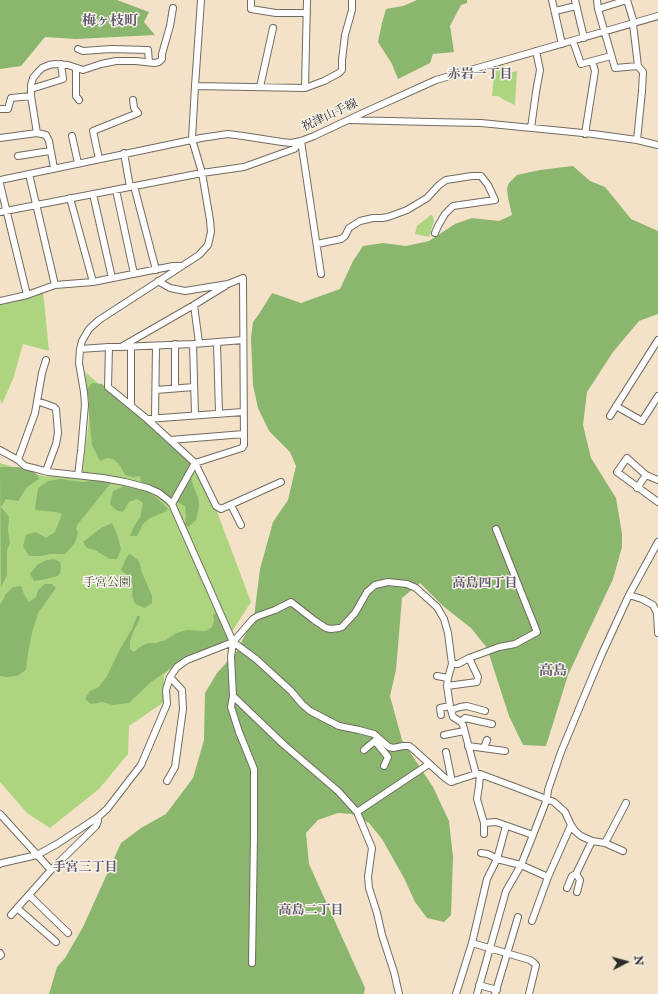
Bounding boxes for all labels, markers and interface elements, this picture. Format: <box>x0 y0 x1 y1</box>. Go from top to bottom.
district label: 梅ヶ枝町 <box>82 14 138 30</box>
district label: 赤岩一丁目 <box>448 67 512 83</box>
street label: 祝津山手線 <box>300 97 360 135</box>
park label: 手宮公園 <box>83 576 131 590</box>
district label: 高島四丁目 <box>453 576 517 592</box>
district label: 高島 <box>539 664 567 680</box>
district label: 手宮三丁目 <box>53 860 117 876</box>
district label: 高島二丁目 <box>279 903 343 919</box>
north arrow <box>606 942 646 982</box>
text: N <box>631 955 645 966</box>

